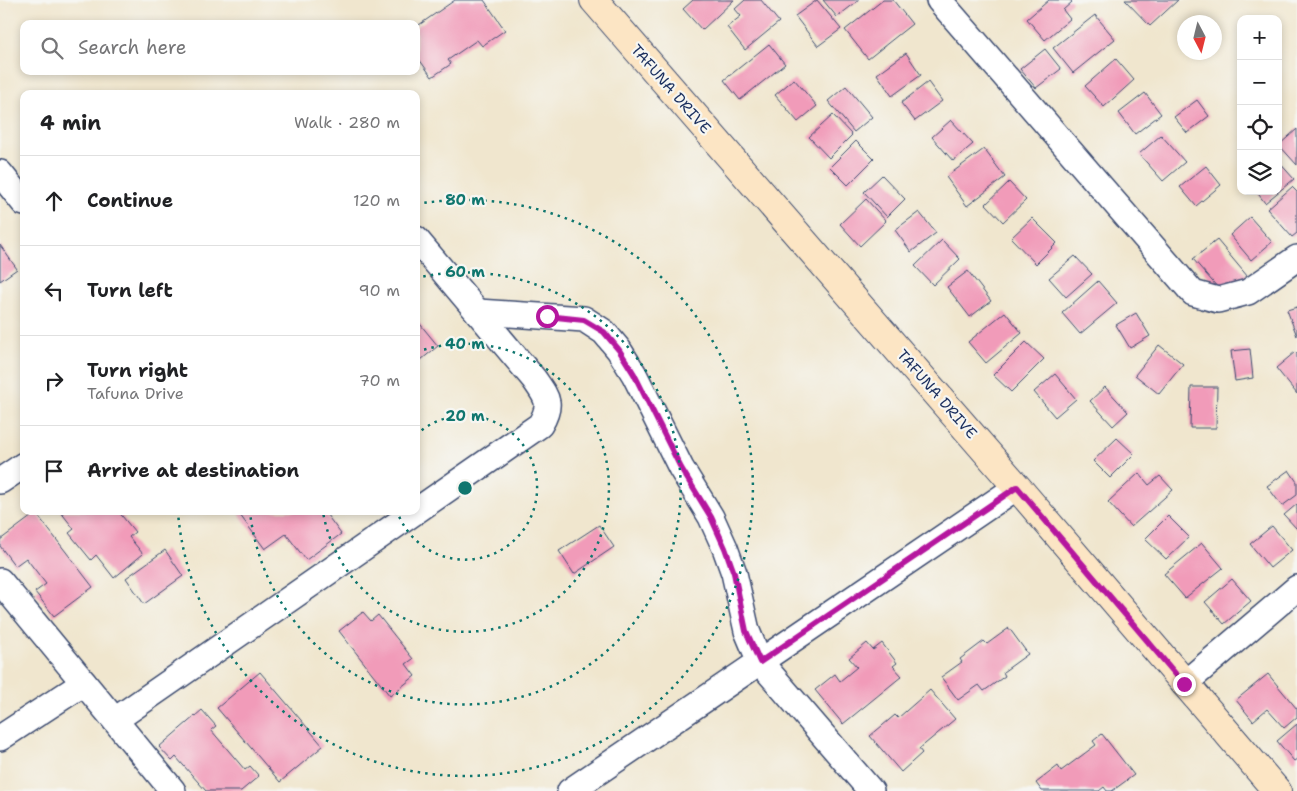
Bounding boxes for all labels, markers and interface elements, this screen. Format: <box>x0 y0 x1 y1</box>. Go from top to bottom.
north arrow <box>1177 15 1222 60</box>
map controls <box>1237 15 1282 195</box>
button: + <box>1237 15 1282 60</box>
search box <box>20 20 420 75</box>
icon: search <box>38 34 66 62</box>
text: Search here <box>78 35 187 60</box>
street label: TAFUNA DRIVE <box>627 40 715 138</box>
button: − <box>1237 60 1282 105</box>
button: locate <box>1237 105 1282 150</box>
text: 4 min <box>40 109 101 137</box>
text: Walk · 280 m <box>294 112 400 133</box>
button: layers <box>1237 150 1282 195</box>
icon: ahead <box>40 187 68 215</box>
text: Continue <box>87 188 173 213</box>
text: 120 m <box>353 190 400 211</box>
text: 80 m <box>445 190 485 210</box>
text: 60 m <box>445 262 485 282</box>
icon: left <box>40 277 68 305</box>
text: Turn left <box>87 278 173 303</box>
text: 90 m <box>359 280 400 301</box>
route start <box>536 305 559 328</box>
text: 40 m <box>445 334 485 354</box>
street label: TAFUNA DRIVE <box>893 345 981 443</box>
text: Turn right <box>87 358 188 383</box>
icon: right <box>40 367 68 395</box>
text: 70 m <box>359 370 400 391</box>
text: Tafuna Drive <box>87 383 184 404</box>
text: 20 m <box>445 406 485 426</box>
icon: arrive <box>40 457 68 485</box>
text: Arrive at destination <box>87 458 299 483</box>
centre of rings <box>456 479 474 497</box>
route end <box>1173 673 1196 696</box>

